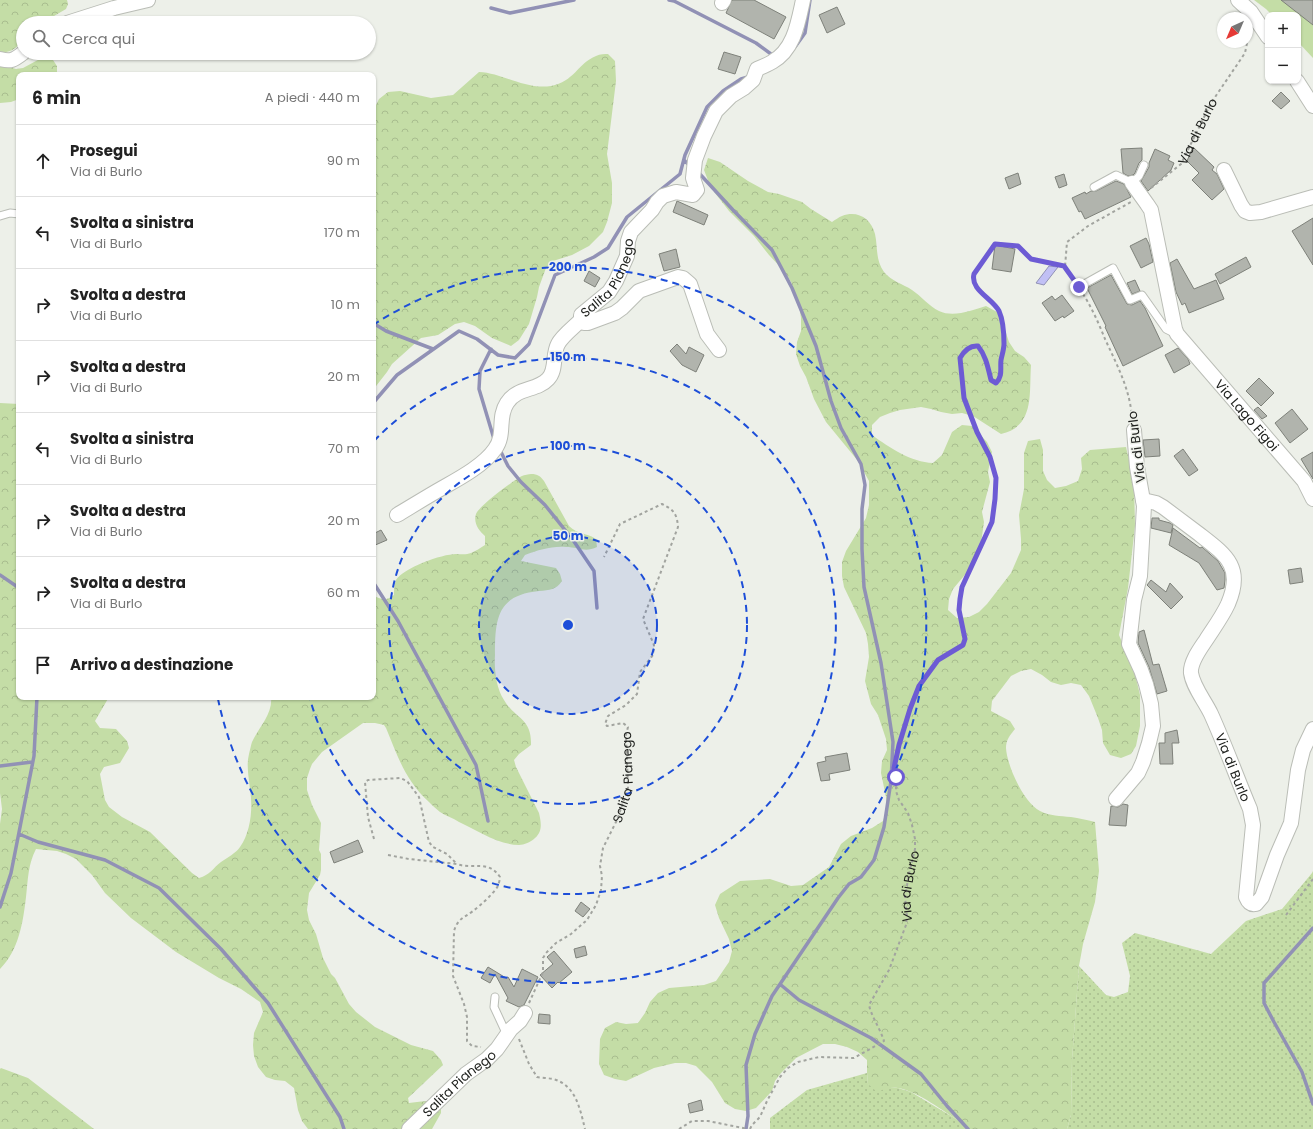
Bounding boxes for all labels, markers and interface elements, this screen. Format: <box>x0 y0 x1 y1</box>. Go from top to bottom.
north arrow <box>1217 12 1253 48</box>
map controls <box>1265 12 1301 84</box>
button: + <box>1265 12 1301 48</box>
search box <box>16 16 376 60</box>
icon: search <box>30 27 52 49</box>
text: Cerca qui <box>62 28 135 49</box>
button: − <box>1265 48 1301 84</box>
text: 6 min <box>32 86 81 110</box>
text: A piedi · 440 m <box>265 88 360 107</box>
street label: Via di Burlo <box>1173 94 1222 168</box>
text: Prosegui <box>70 140 138 161</box>
icon: ahead <box>32 150 54 172</box>
text: 90 m <box>327 151 360 170</box>
text: Via di Burlo <box>70 162 142 181</box>
text: Svolta a sinistra <box>70 212 194 233</box>
icon: left <box>32 222 54 244</box>
text: 170 m <box>324 223 360 242</box>
text: Via di Burlo <box>70 234 142 253</box>
street label: Salita Pianego <box>576 238 638 322</box>
text: 200 m <box>549 258 587 275</box>
route end <box>1070 278 1088 296</box>
text: Svolta a destra <box>70 284 186 305</box>
icon: right <box>32 294 54 316</box>
text: 10 m <box>331 295 360 314</box>
text: Via di Burlo <box>70 306 142 325</box>
text: 150 m <box>550 348 586 365</box>
text: Svolta a destra <box>70 356 186 377</box>
icon: right <box>32 366 54 388</box>
text: 20 m <box>327 367 360 386</box>
street label: Via Lago Figoi <box>1210 375 1283 455</box>
text: Via di Burlo <box>70 378 142 397</box>
street label: Via di Burlo <box>1123 410 1150 484</box>
text: Svolta a sinistra <box>70 428 194 449</box>
text: 100 m <box>550 437 586 454</box>
icon: left <box>32 438 54 460</box>
text: 70 m <box>328 439 360 458</box>
text: Via di Burlo <box>70 450 142 469</box>
text: Svolta a destra <box>70 500 186 521</box>
icon: right <box>32 510 54 532</box>
text: 20 m <box>327 511 360 530</box>
text: Via di Burlo <box>70 522 142 541</box>
text: 50 m <box>553 527 584 544</box>
text: Svolta a destra <box>70 572 186 593</box>
icon: right <box>32 582 54 604</box>
text: 60 m <box>327 583 360 602</box>
text: Via di Burlo <box>70 594 142 613</box>
centre of rings <box>561 618 575 632</box>
icon: arrive <box>32 654 54 676</box>
text: Arrivo a destinazione <box>70 654 233 675</box>
street label: Via di Burlo <box>1210 730 1255 805</box>
street label: Salita Pianego <box>608 731 638 825</box>
route start <box>887 768 905 786</box>
street label: Via di Burlo <box>896 849 924 923</box>
street label: Salita Pianego <box>418 1046 501 1121</box>

